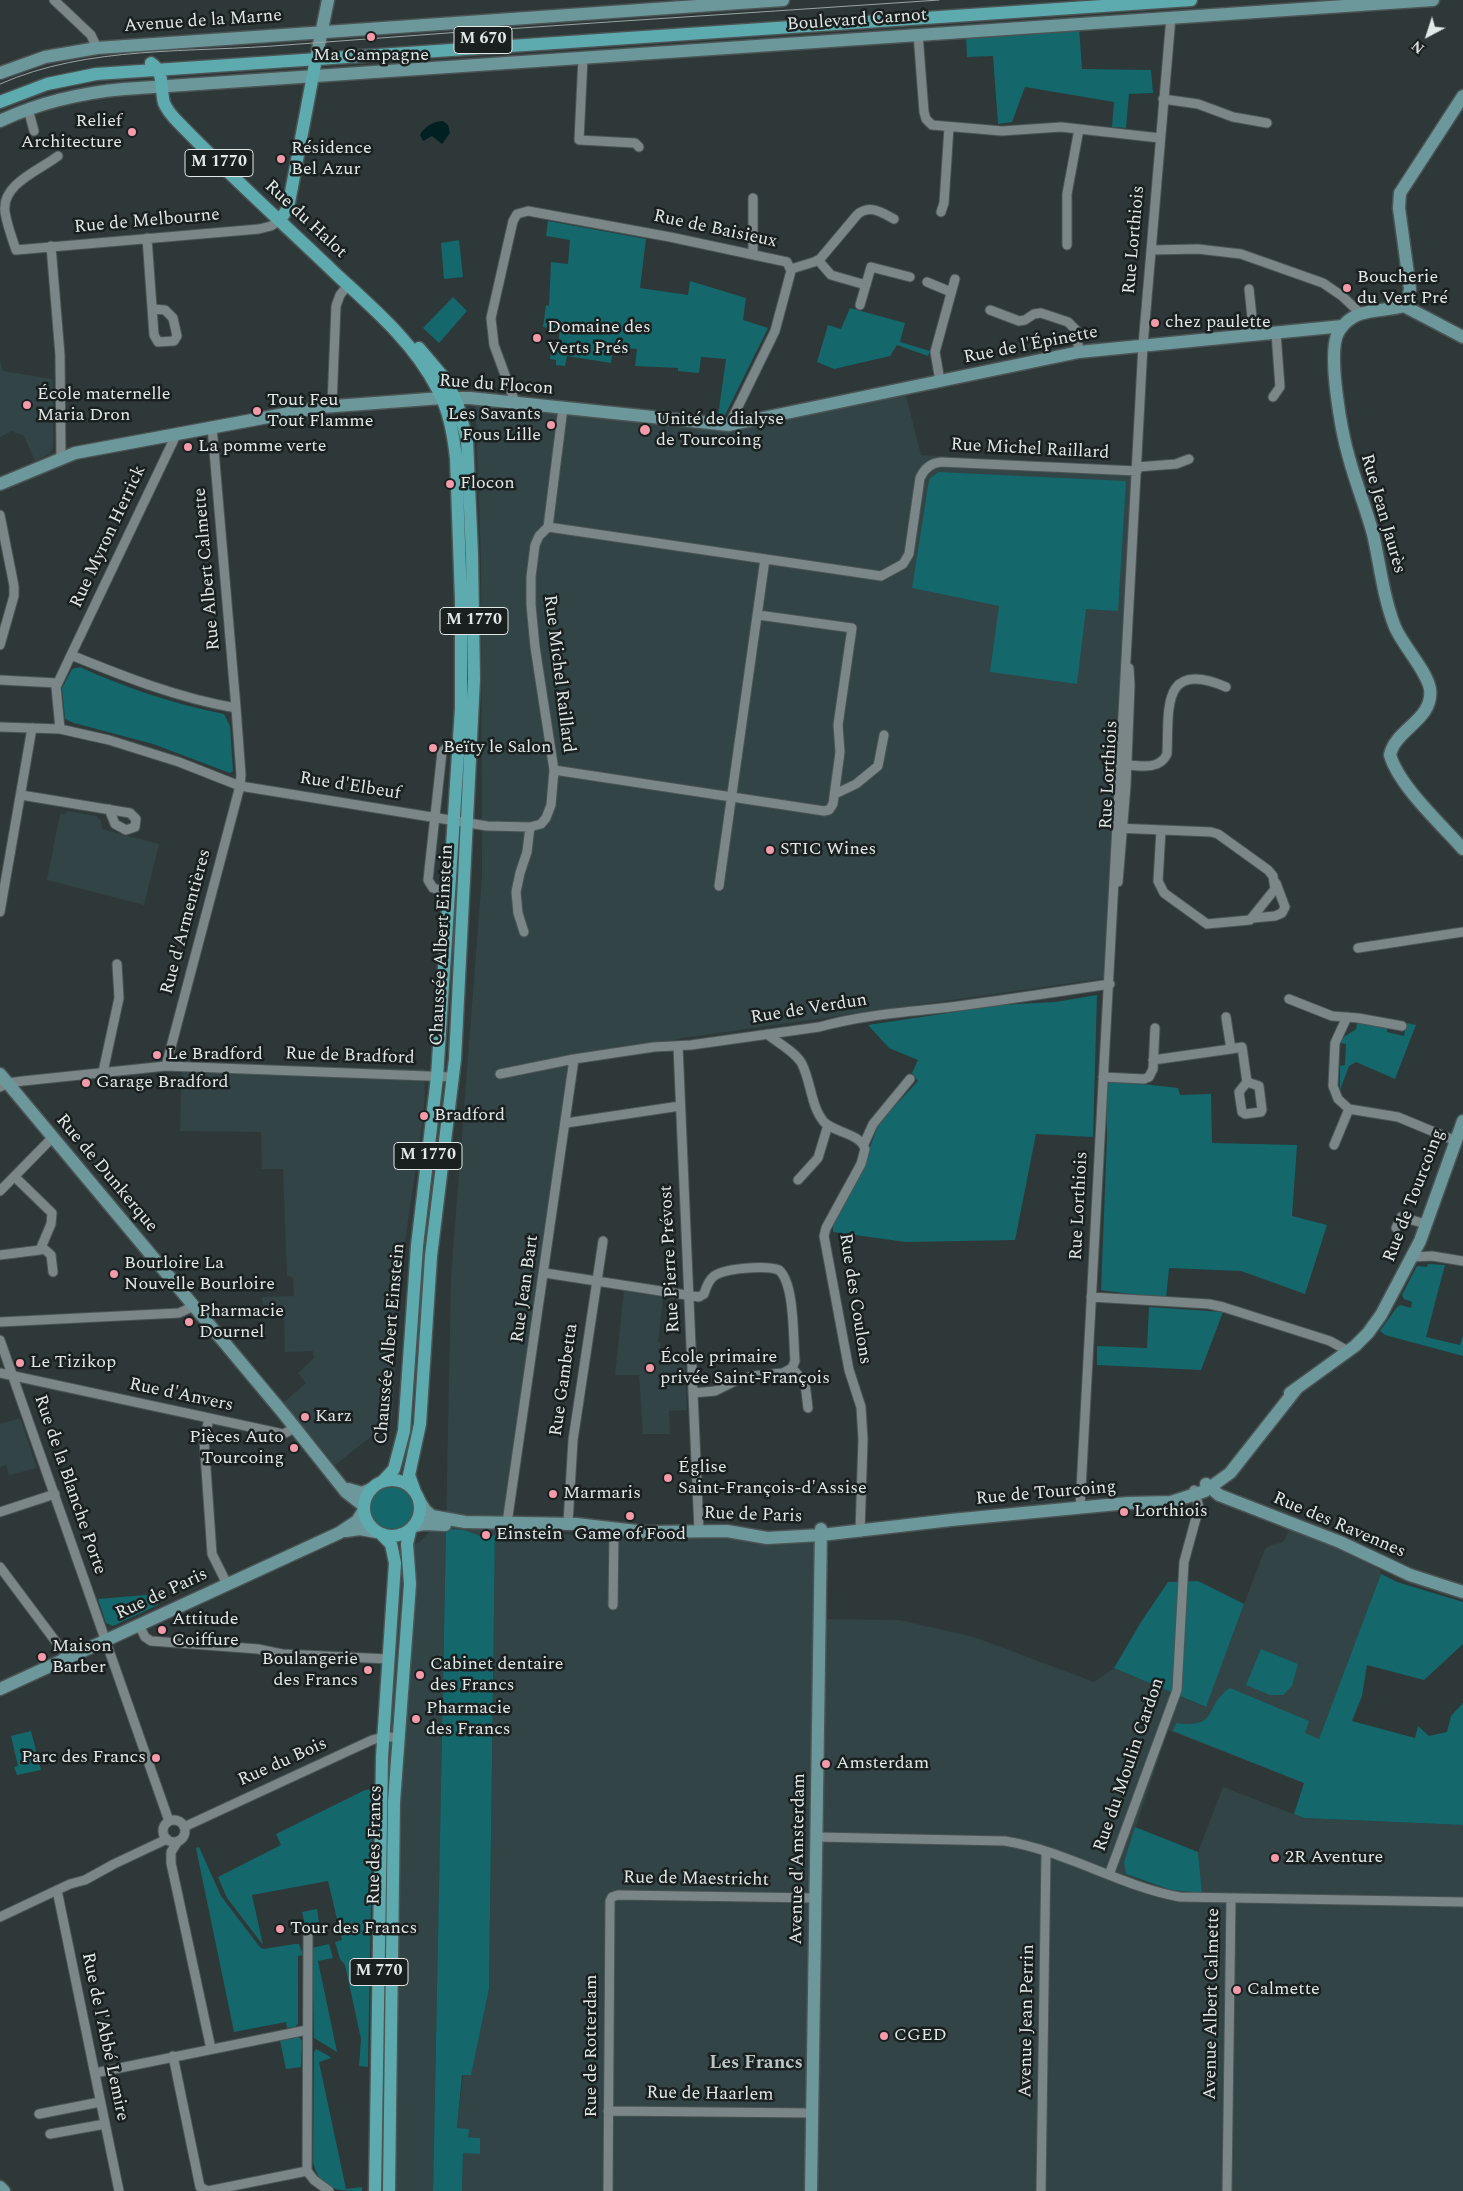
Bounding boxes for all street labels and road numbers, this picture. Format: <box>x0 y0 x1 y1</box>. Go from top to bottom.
street label: Boulevard Carnot <box>786 5 928 37</box>
street label: Avenue de la Marne <box>123 6 283 38</box>
road number: M 670 <box>454 26 512 54</box>
road number: M 1770 <box>185 150 253 177</box>
street label: Rue du Halot <box>259 176 351 264</box>
street label: Rue Lorthiois <box>1119 185 1151 295</box>
street label: Rue de Melbourne <box>73 205 221 239</box>
street label: Rue de Baisieux <box>651 206 779 254</box>
street label: Rue de l'Épinette <box>962 322 1100 370</box>
street label: Rue du Flocon <box>438 371 554 401</box>
street label: Rue Michel Raillard <box>950 435 1110 465</box>
street label: Rue Jean Jaurès <box>1355 452 1409 576</box>
street label: Rue Myron Herrick <box>66 462 152 612</box>
street label: Rue Albert Calmette <box>190 487 226 651</box>
street label: Rue Michel Raillard <box>538 594 578 754</box>
road number: M 1770 <box>440 608 508 634</box>
street label: Rue Lorthiois <box>1096 720 1124 830</box>
street label: Rue d'Elbeuf <box>298 768 402 806</box>
street label: Chaussée Albert Einstein <box>427 844 459 1046</box>
street label: Rue d'Armentières <box>157 847 217 997</box>
street label: Rue de Verdun <box>749 990 869 1030</box>
street label: Rue de Bradford <box>285 1044 415 1070</box>
street label: Rue de Dunkerque <box>50 1111 162 1237</box>
street label: Rue de Tourcoing <box>1380 1126 1450 1266</box>
road number: M 1770 <box>394 1142 462 1170</box>
street label: Rue Lorthiois <box>1066 1151 1094 1261</box>
street label: Rue Pierre Prévost <box>656 1185 686 1333</box>
street label: Rue des Coulons <box>833 1232 875 1366</box>
street label: Rue Jean Bart <box>508 1234 544 1344</box>
street label: Chaussée Albert Einstein <box>371 1243 411 1445</box>
street label: Rue Gambetta <box>546 1322 584 1438</box>
street label: Rue d'Anvers <box>127 1374 235 1418</box>
street label: Rue de la Blanche Porte <box>28 1392 110 1578</box>
street label: Rue de Tourcoing <box>975 1477 1117 1511</box>
street label: Rue des Ravennes <box>1269 1488 1409 1564</box>
street label: Rue de Paris <box>703 1503 803 1529</box>
street label: Rue de Paris <box>113 1564 211 1626</box>
street label: Rue du Moulin Cardon <box>1090 1675 1170 1855</box>
street label: Rue du Bois <box>235 1734 331 1792</box>
street label: Avenue d'Amsterdam <box>787 1773 811 1945</box>
street label: Rue des Francs <box>364 1785 388 1905</box>
street label: Rue de Maestricht <box>623 1868 769 1892</box>
street label: Avenue Albert Calmette <box>1201 1908 1225 2100</box>
street label: Avenue Jean Perrin <box>1016 1944 1040 2098</box>
street label: Rue de l'Abbé Lemire <box>76 1951 132 2123</box>
road number: M 770 <box>350 1958 408 1985</box>
street label: Rue de Rotterdam <box>581 1974 603 2118</box>
street label: Rue de Haarlem <box>646 2083 774 2107</box>

